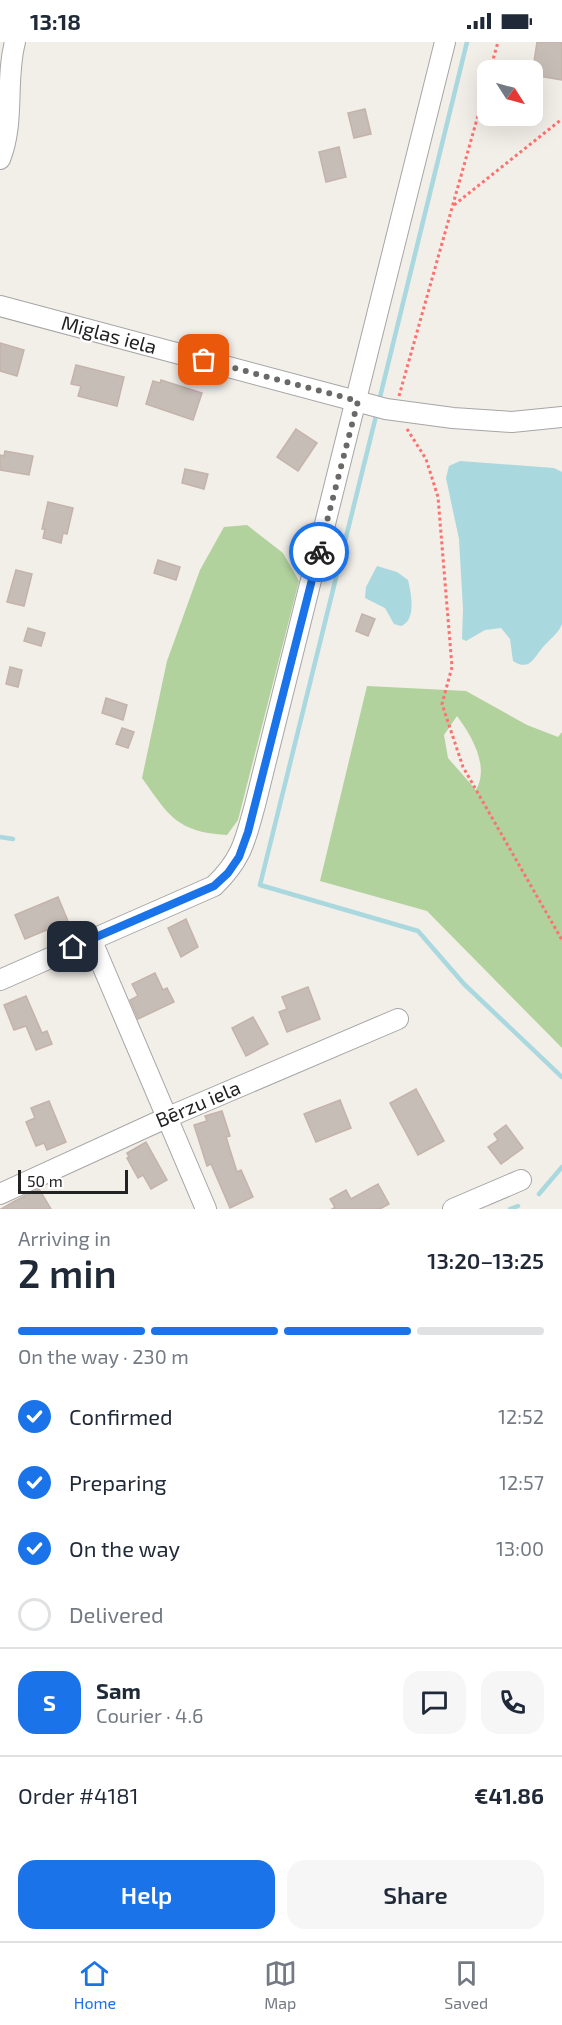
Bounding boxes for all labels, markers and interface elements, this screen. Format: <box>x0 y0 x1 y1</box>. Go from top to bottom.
text: 13:18 <box>30 8 81 34</box>
north arrow <box>477 60 543 126</box>
map controls <box>477 60 543 126</box>
street label: Miglas iela <box>59 310 160 358</box>
pin <box>178 334 229 385</box>
icon: bag <box>187 343 220 376</box>
courier <box>289 522 349 582</box>
icon: bike <box>303 536 336 569</box>
pin <box>47 921 98 972</box>
icon: home <box>56 930 89 963</box>
street label: Bērzu iela <box>152 1074 244 1132</box>
scale bar <box>18 1167 128 1194</box>
text: 50 m <box>27 1171 63 1190</box>
text: Arriving in <box>18 1226 111 1250</box>
text: 13:20–13:25 <box>427 1247 544 1273</box>
text: 2 min <box>18 1249 117 1296</box>
text: On the way · 230 m <box>18 1344 189 1368</box>
icon: check <box>18 1400 51 1433</box>
text: Confirmed <box>69 1403 173 1429</box>
text: 12:52 <box>498 1404 544 1428</box>
icon: check <box>18 1466 51 1499</box>
text: Preparing <box>69 1469 167 1495</box>
text: 12:57 <box>499 1470 544 1494</box>
icon: check <box>18 1532 51 1565</box>
text: On the way <box>69 1535 180 1561</box>
text: 13:00 <box>496 1536 544 1560</box>
text: Delivered <box>69 1601 164 1627</box>
button: chat <box>403 1671 466 1734</box>
button: phone <box>481 1671 544 1734</box>
text: Sam <box>96 1677 141 1703</box>
text: S <box>43 1689 56 1715</box>
text: Courier · 4.6 <box>96 1703 203 1727</box>
text: Order #4181 <box>18 1782 138 1808</box>
text: €41.86 <box>474 1782 544 1808</box>
button: Help <box>18 1860 275 1929</box>
button: Share <box>287 1860 544 1929</box>
tab: Home <box>74 1957 116 2012</box>
tab: Map <box>264 1957 297 2012</box>
tab: Saved <box>444 1957 488 2012</box>

